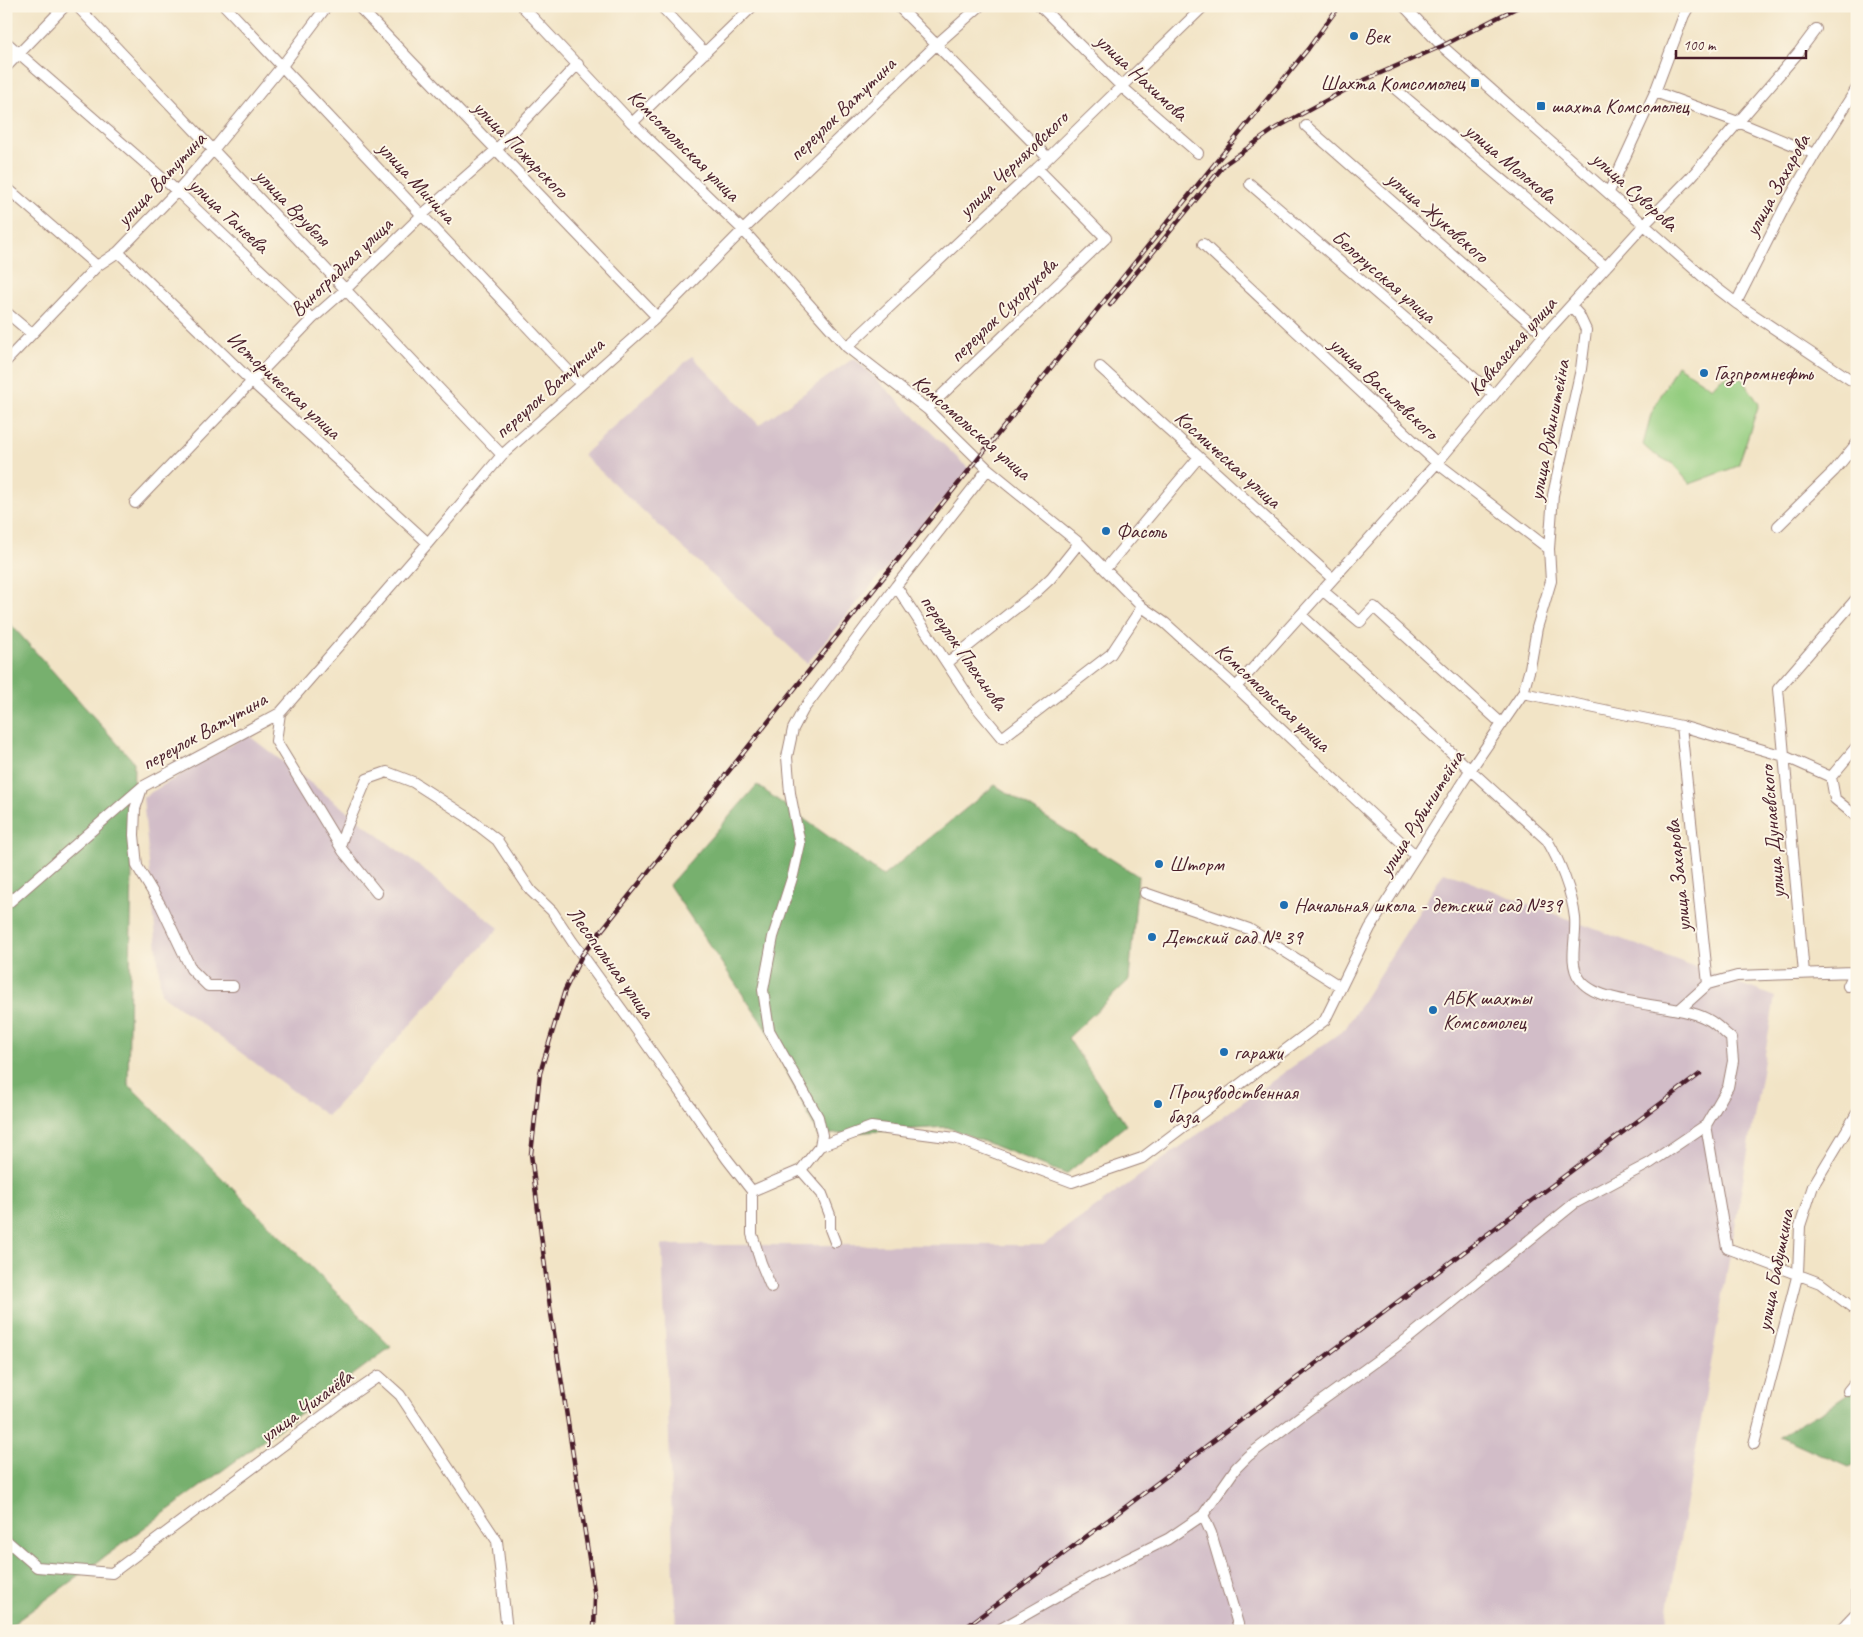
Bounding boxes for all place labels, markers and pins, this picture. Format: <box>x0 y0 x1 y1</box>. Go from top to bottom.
place label: Век <box>1364 23 1392 49</box>
marker: Век <box>1348 30 1360 42</box>
place label: Шахта Комсомолец <box>1320 70 1466 96</box>
marker: Шахта Комсомолец <box>1469 77 1481 89</box>
place label: шахта Комсомолец <box>1551 93 1690 119</box>
marker: шахта Комсомолец <box>1535 100 1547 112</box>
place label: Газпромнефть <box>1714 360 1814 387</box>
marker: Газпромнефть <box>1698 367 1710 379</box>
place label: Фасоль <box>1116 518 1168 544</box>
marker: Фасоль <box>1100 525 1112 537</box>
place label: Шторм <box>1169 851 1225 877</box>
marker: Шторм <box>1153 858 1165 870</box>
place label: Начальная школа - детский сад №39 <box>1294 892 1564 918</box>
marker: Начальная школа - детский сад №39 <box>1278 899 1290 911</box>
place label: Детский сад № 39 <box>1162 924 1304 950</box>
marker: Детский сад № 39 <box>1146 931 1158 943</box>
place label: АБК шахты Комсомолец <box>1443 985 1533 1035</box>
marker: АБК шахты Комсомолец <box>1427 1004 1439 1016</box>
place label: гаражи <box>1234 1039 1285 1065</box>
marker: гаражи <box>1218 1046 1230 1058</box>
place label: Производственная база <box>1168 1079 1299 1129</box>
marker: Производственная база <box>1152 1098 1164 1110</box>

